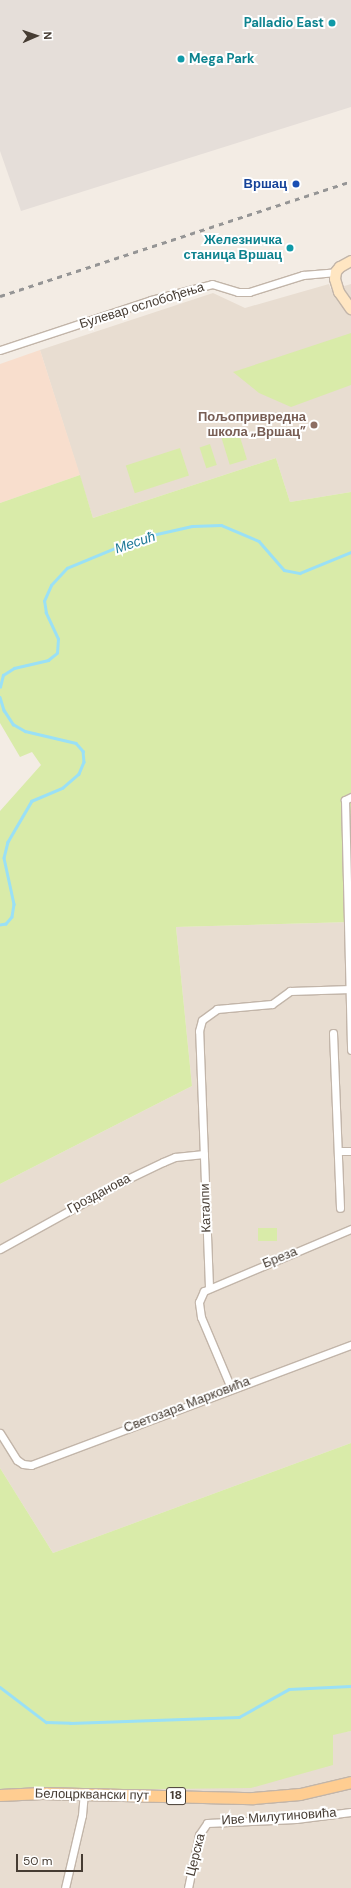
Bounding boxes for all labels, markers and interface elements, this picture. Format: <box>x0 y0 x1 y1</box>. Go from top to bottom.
place label: Palladio East <box>244 15 324 31</box>
north arrow <box>16 16 56 56</box>
marker: Palladio East <box>327 18 337 28</box>
text: N <box>41 31 55 40</box>
place label: Mega Park <box>189 51 255 67</box>
marker: Mega Park <box>176 54 186 64</box>
place label: Вршац <box>244 176 287 192</box>
marker: Вршац <box>290 178 302 190</box>
place label: Железничка станица Вршац <box>184 233 282 264</box>
marker: Железничка станица Вршац <box>285 243 295 253</box>
street label: Булевар ослобођења <box>78 280 206 332</box>
place label: Пољопривредна школа „Вршац” <box>198 410 306 441</box>
marker: Пољопривредна школа „Вршац” <box>309 420 319 430</box>
water label: Месић <box>112 527 158 557</box>
street label: Грозданова <box>65 1171 133 1217</box>
street label: Каталпи <box>197 1183 215 1233</box>
street label: Бреза <box>260 1244 300 1272</box>
street label: Светозара Марковића <box>122 1374 252 1436</box>
street label: Белоцрквански пут <box>35 1786 149 1804</box>
road number: 18 <box>166 1786 186 1806</box>
street label: Иве Милутиновића <box>221 1805 337 1829</box>
street label: Церска <box>183 1832 209 1878</box>
scale bar <box>18 1846 85 1872</box>
text: 50 m <box>23 1853 52 1869</box>

